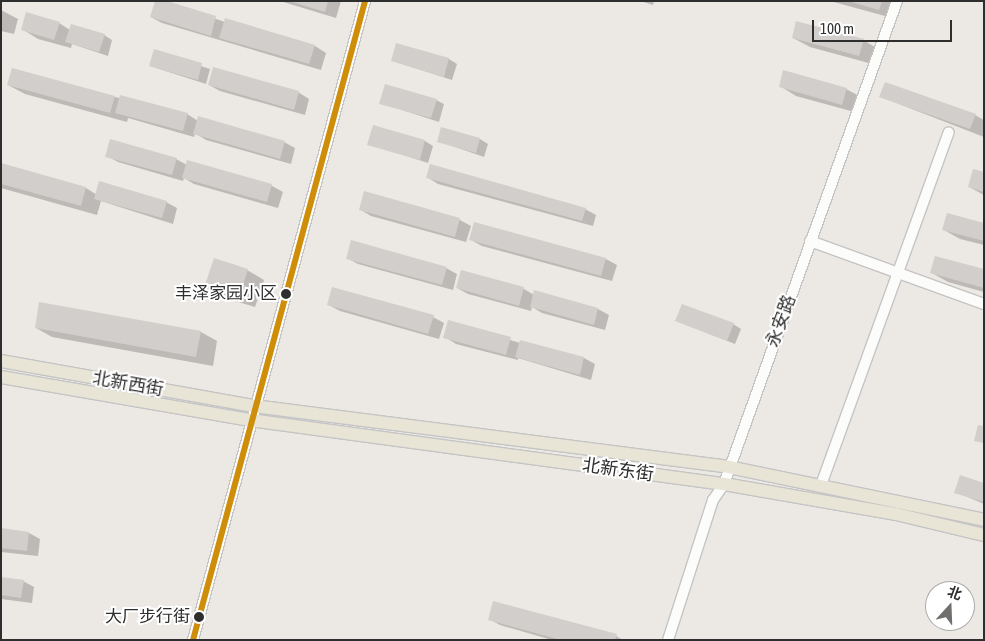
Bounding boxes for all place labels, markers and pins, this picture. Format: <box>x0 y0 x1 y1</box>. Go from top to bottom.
place label: 丰泽家园小区 <box>175 284 277 304</box>
marker: 丰泽家园小区 <box>281 289 291 299</box>
place label: 大厂步行街 <box>105 607 190 627</box>
marker: 大厂步行街 <box>194 612 204 622</box>

